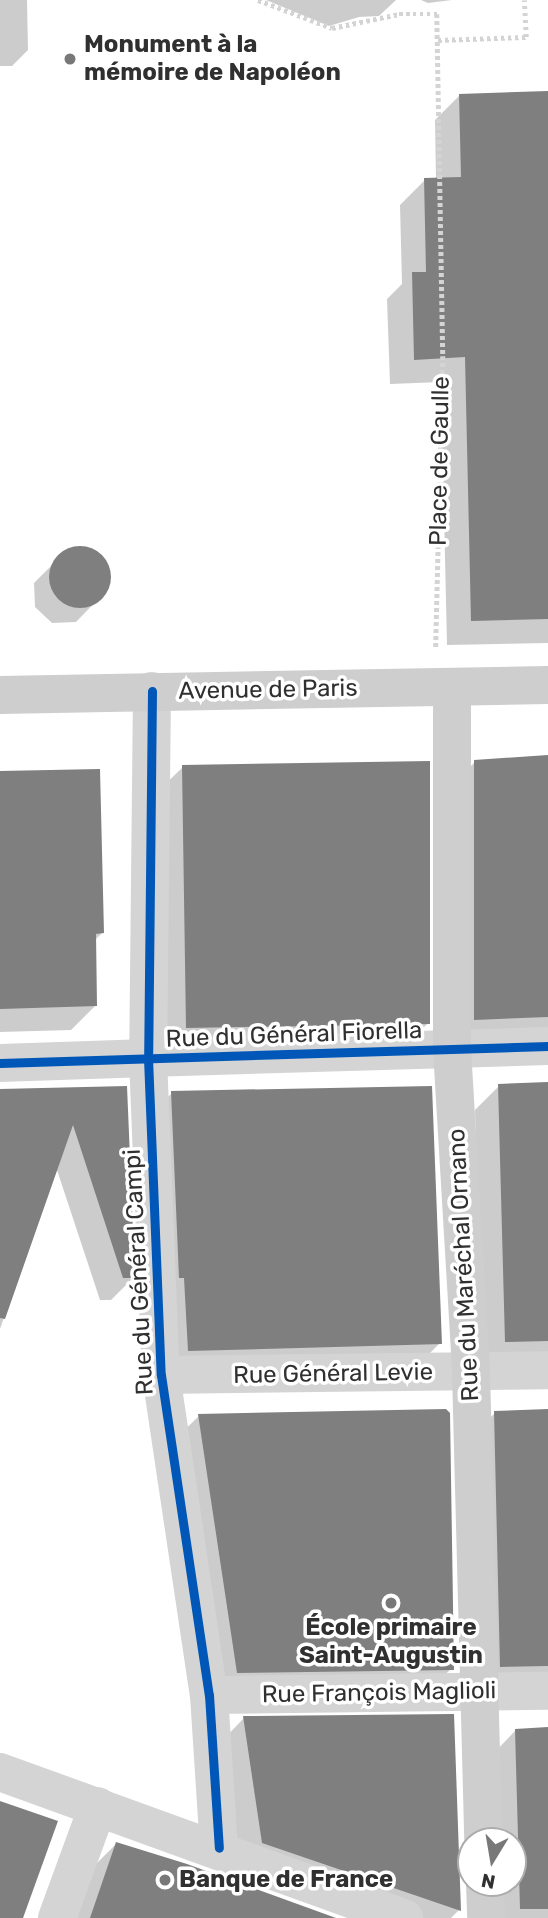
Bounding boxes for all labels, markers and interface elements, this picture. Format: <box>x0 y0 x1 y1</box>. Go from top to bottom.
place label: Monument à la mémoire de Napoléon <box>84 31 341 87</box>
marker: Monument à la mémoire de Napoléon <box>62 51 78 67</box>
street label: Place de Gaulle <box>424 376 456 546</box>
street label: Avenue de Paris <box>178 674 358 706</box>
street label: Rue du Général Fiorella <box>165 1016 423 1054</box>
street label: Rue du Maréchal Ornano <box>442 1128 486 1402</box>
street label: Rue du Général Campi <box>118 1148 160 1396</box>
street label: Rue Général Levie <box>233 1358 433 1390</box>
marker: École primaire Saint-Augustin <box>383 1595 399 1611</box>
place label: École primaire Saint-Augustin <box>299 1614 483 1670</box>
street label: Rue François Maglioli <box>262 1677 496 1709</box>
north arrow <box>457 1827 527 1897</box>
place label: Banque de France <box>179 1866 393 1894</box>
text: N <box>479 1869 497 1894</box>
marker: Banque de France <box>157 1872 173 1888</box>

